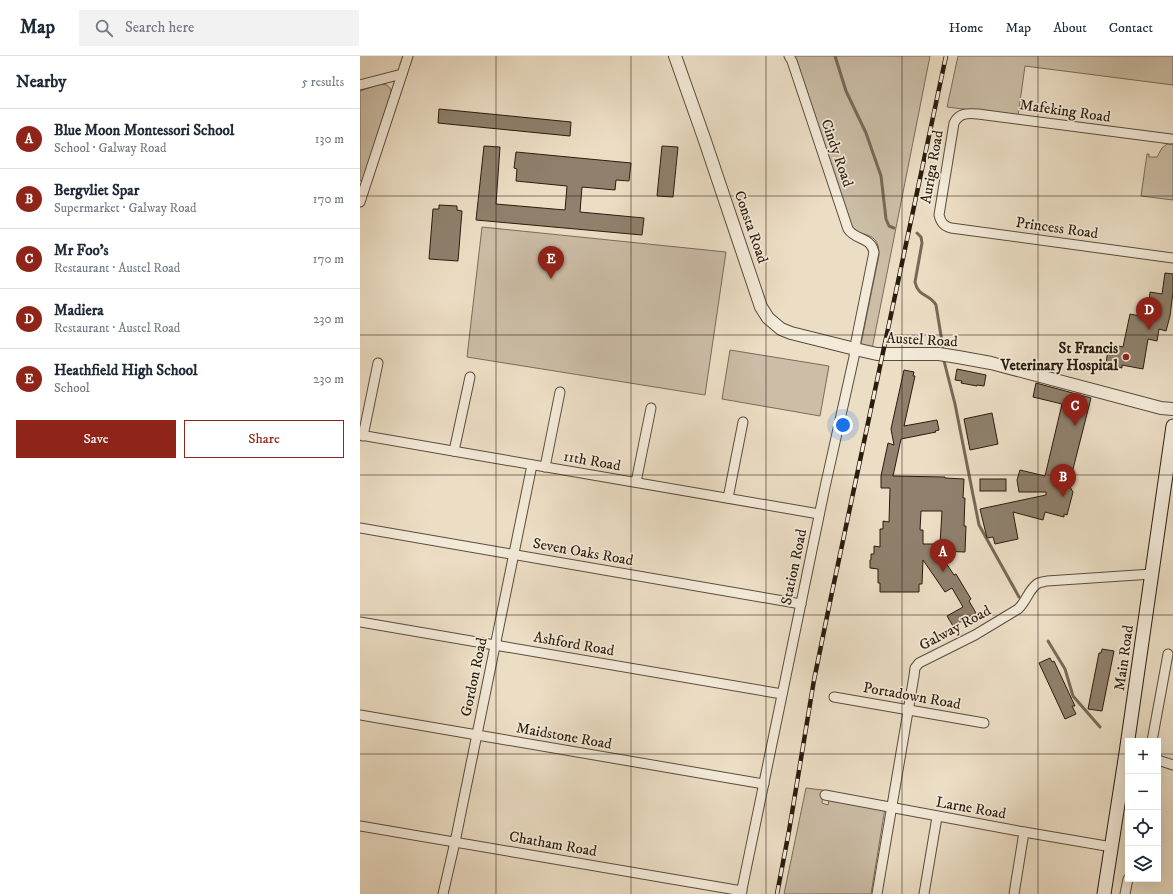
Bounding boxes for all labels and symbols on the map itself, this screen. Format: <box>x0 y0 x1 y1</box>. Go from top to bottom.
street label: Mafeking Road <box>1018 95 1112 127</box>
street label: Cindy Road <box>817 117 858 190</box>
street label: Auriga Road <box>916 128 948 205</box>
street label: Consta Road <box>730 188 772 266</box>
street label: Princess Road <box>1015 213 1100 243</box>
pin: E <box>538 246 564 279</box>
pin: D <box>1136 297 1162 330</box>
street label: Austel Road <box>886 329 959 351</box>
place label: St Francis Veterinary Hospital <box>1000 339 1118 375</box>
marker: St Francis Veterinary Hospital <box>1121 352 1131 362</box>
pin: C <box>1062 393 1088 426</box>
your location <box>833 415 853 435</box>
street label: 11th Road <box>562 447 623 475</box>
pin: B <box>1050 464 1076 497</box>
street label: Station Road <box>777 527 811 607</box>
street label: Seven Oaks Road <box>531 534 635 570</box>
pin: A <box>930 539 956 572</box>
street label: Galway Road <box>916 601 995 655</box>
street label: Main Road <box>1110 623 1138 692</box>
street label: Ashford Road <box>532 628 616 661</box>
street label: Gordon Road <box>456 635 492 718</box>
street label: Portadown Road <box>862 678 963 714</box>
street label: Maidstone Road <box>515 718 614 754</box>
street label: Larne Road <box>934 792 1008 824</box>
street label: Chatham Road <box>508 827 599 861</box>

